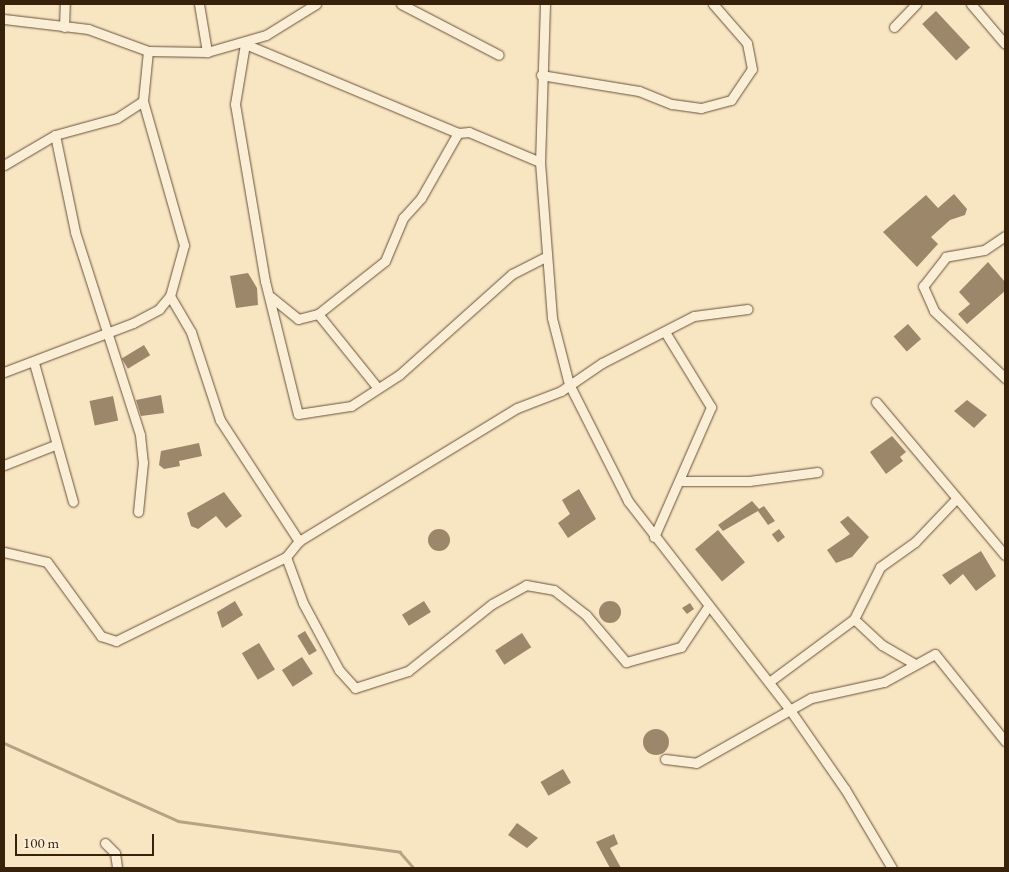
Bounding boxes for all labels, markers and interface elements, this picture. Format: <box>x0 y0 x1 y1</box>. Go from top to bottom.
scale bar <box>18 824 156 856</box>
text: 100 m <box>23 833 59 852</box>

